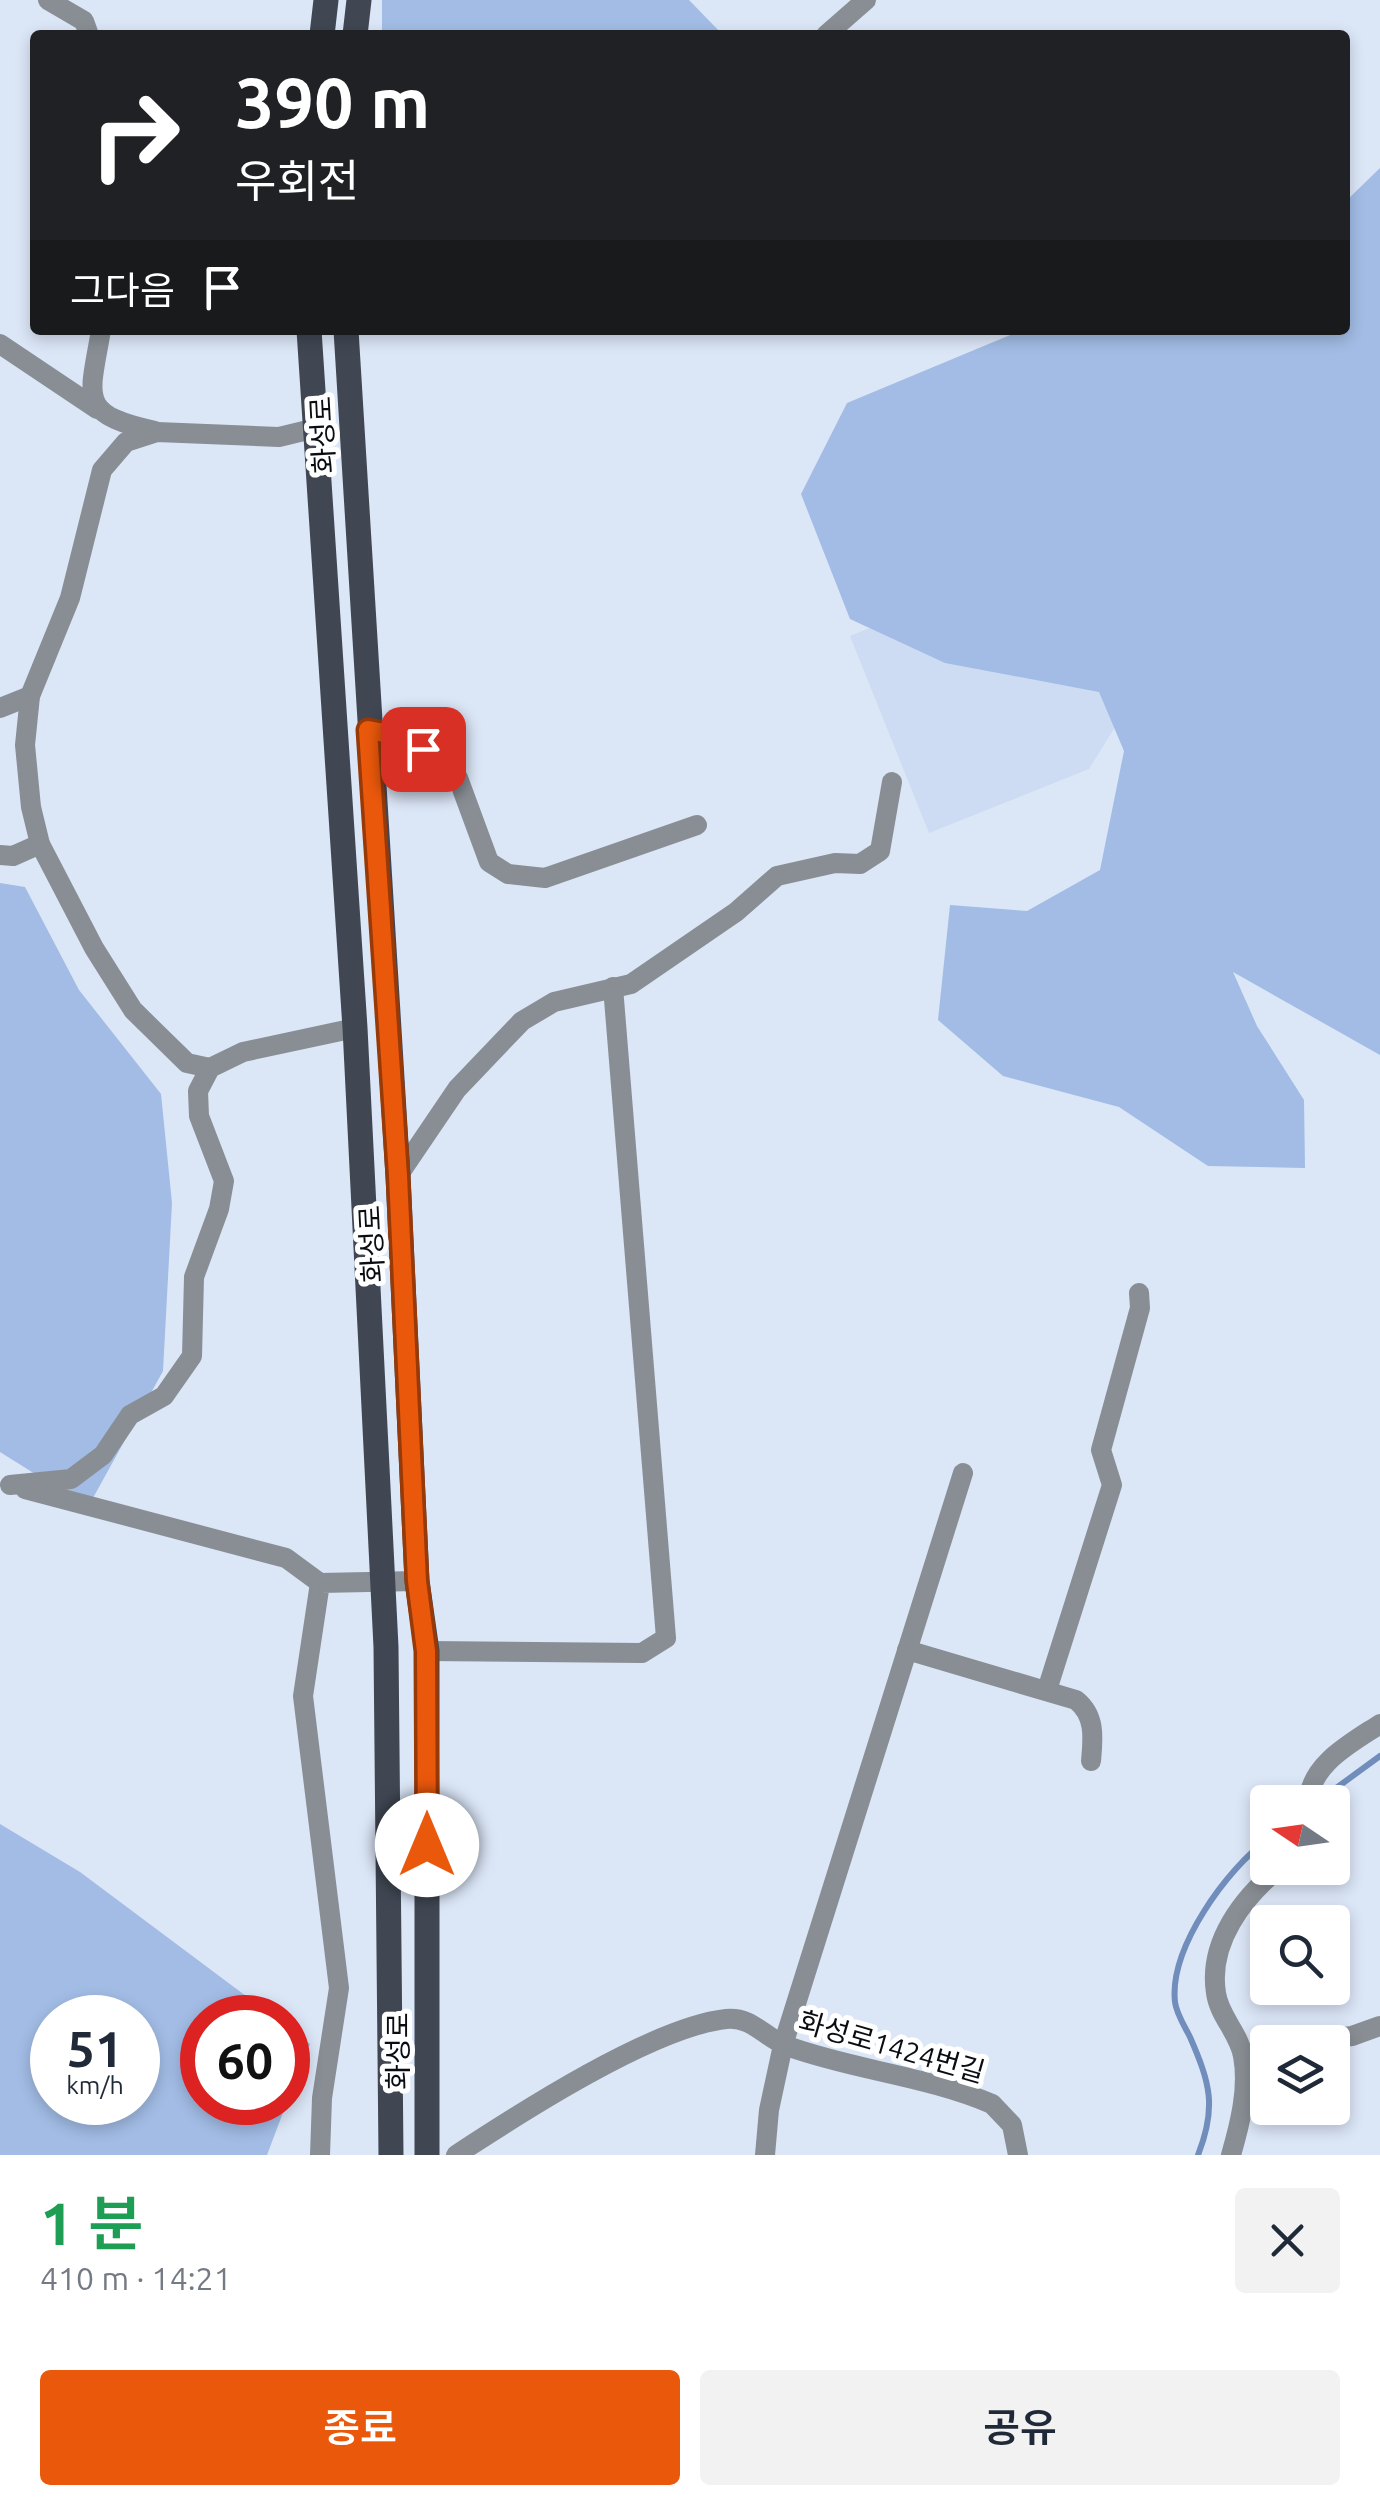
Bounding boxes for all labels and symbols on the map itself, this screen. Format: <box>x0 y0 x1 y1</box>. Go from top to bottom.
street label: 화성로 <box>304 396 340 474</box>
pin <box>381 707 466 792</box>
street label: 화성로 <box>353 1205 389 1283</box>
north arrow <box>1250 1785 1350 1885</box>
position arrow <box>375 1793 479 1897</box>
speed limit sign: 60 <box>180 1995 310 2125</box>
street label: 화성로1424번길 <box>795 2005 989 2087</box>
street label: 화성로 <box>382 2012 413 2090</box>

